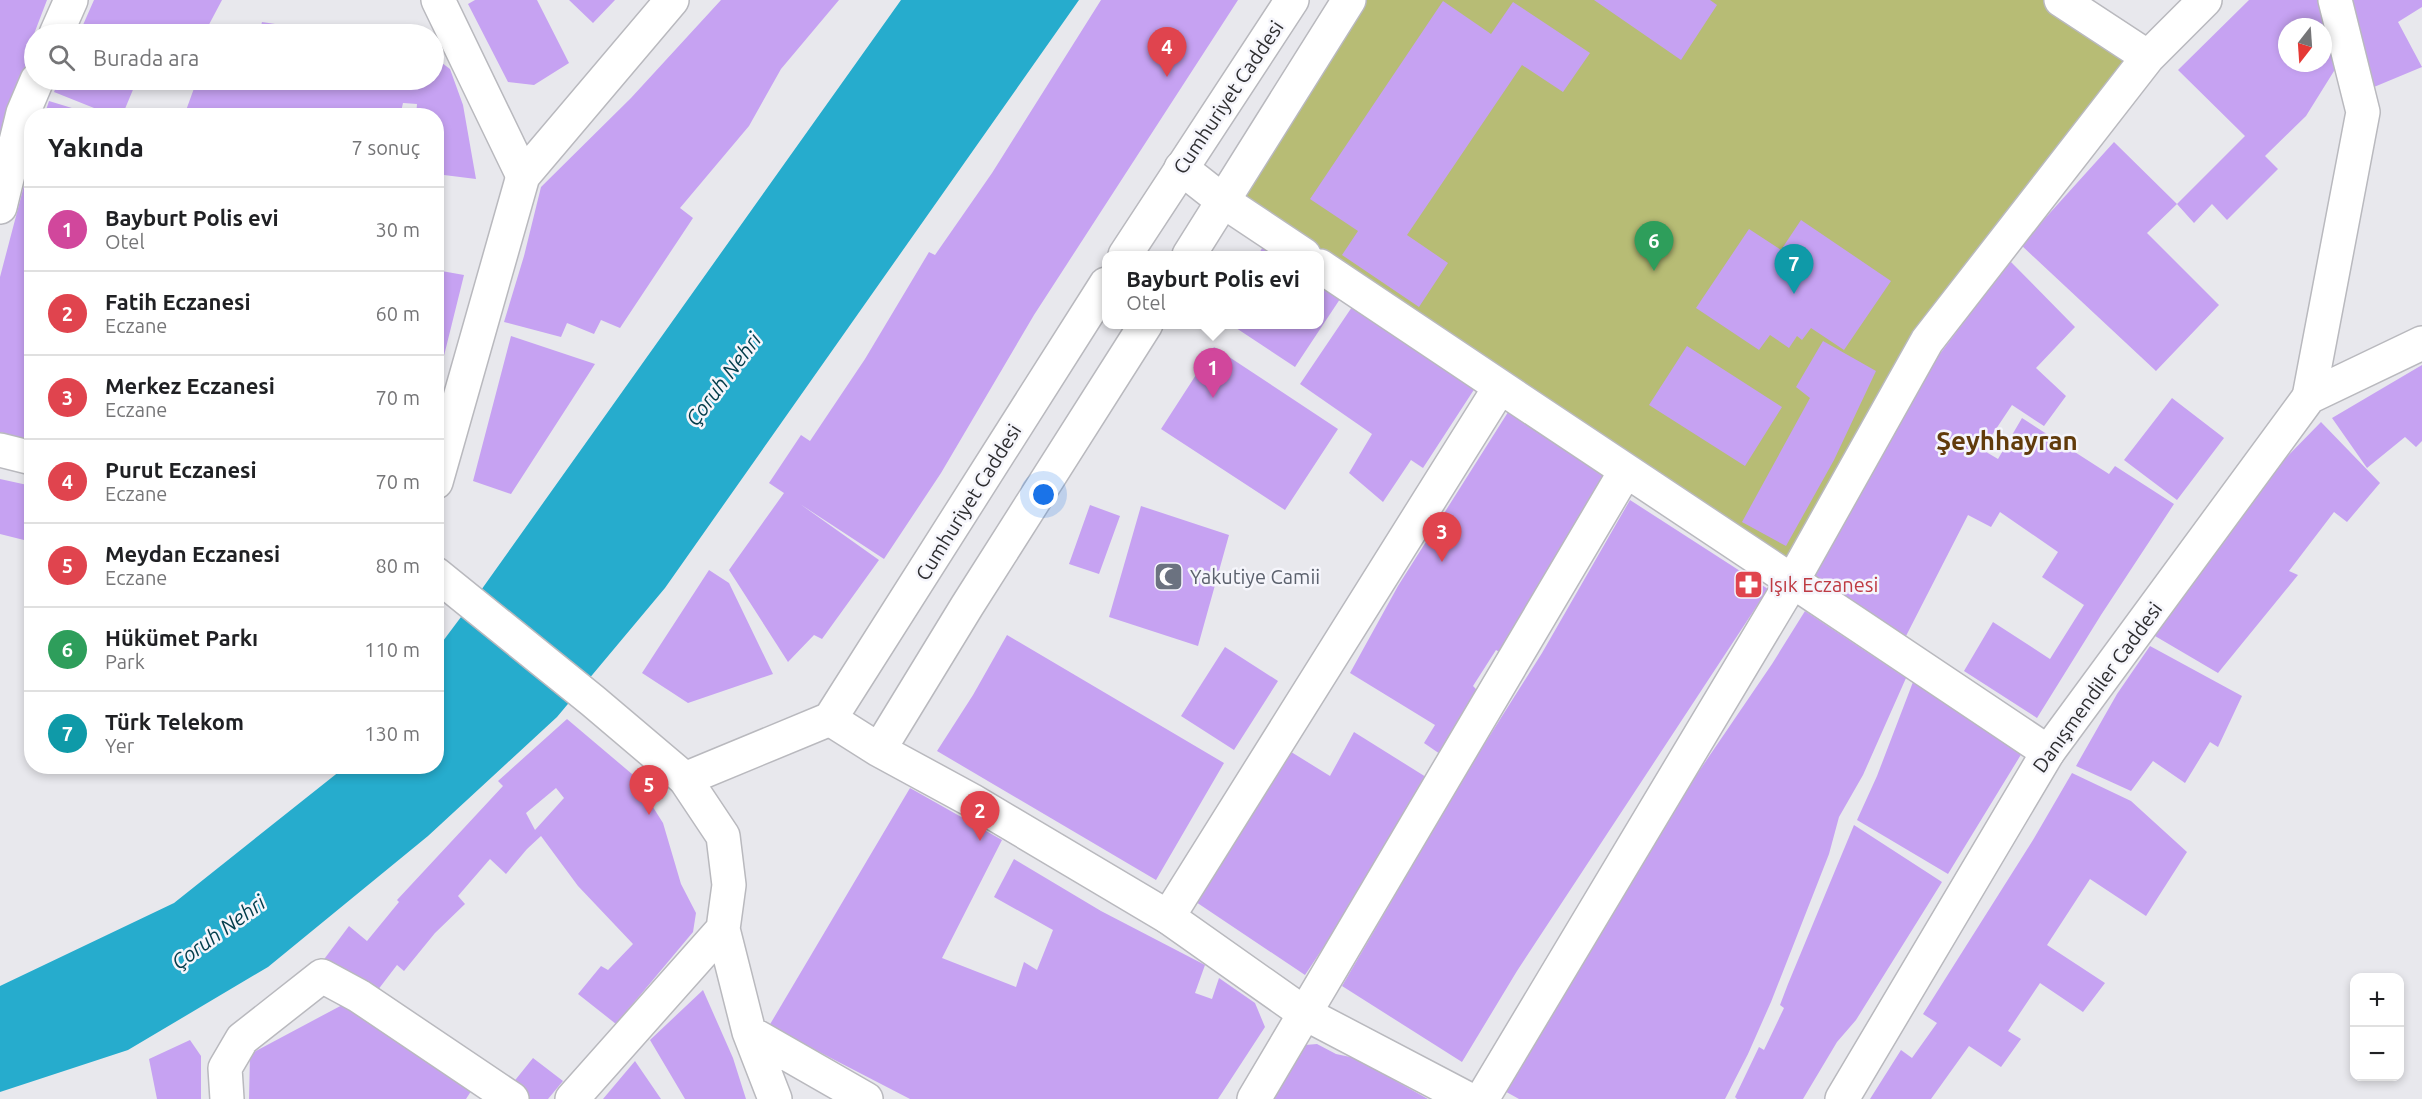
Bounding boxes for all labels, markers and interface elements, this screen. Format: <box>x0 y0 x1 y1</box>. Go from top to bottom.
street label: Cumhuriyet Caddesi <box>1168 16 1288 178</box>
north arrow <box>2278 18 2332 72</box>
search box <box>24 24 444 90</box>
pin: 4 <box>1148 28 1186 77</box>
icon: search <box>45 41 78 74</box>
text: Burada ara <box>93 45 199 70</box>
text: Yakında <box>48 133 144 162</box>
text: 7 sonuç <box>352 136 420 159</box>
text: Bayburt Polis evi <box>105 205 279 230</box>
text: 1 <box>62 218 73 241</box>
text: 30 m <box>376 218 420 241</box>
pin: 6 <box>1634 222 1674 271</box>
text: Otel <box>105 230 145 253</box>
pin: 7 <box>1774 244 1814 294</box>
popup <box>1102 251 1324 329</box>
text: Bayburt Polis evi <box>1126 266 1300 291</box>
text: Fatih Eczanesi <box>105 289 251 314</box>
text: Otel <box>1126 291 1166 314</box>
text: 2 <box>62 302 73 325</box>
text: 60 m <box>376 302 420 325</box>
text: Eczane <box>105 314 167 337</box>
water label: Çoruh Nehri <box>680 327 766 430</box>
pin: 1 <box>1194 348 1232 398</box>
text: Merkez Eczanesi <box>105 373 275 398</box>
text: 3 <box>62 386 73 409</box>
text: 70 m <box>376 386 420 409</box>
text: Eczane <box>105 398 167 421</box>
street label: Cumhuriyet Caddesi <box>911 420 1025 584</box>
district label: Şeyhhayran <box>1936 426 2078 456</box>
text: Purut Eczanesi <box>105 457 257 482</box>
text: 4 <box>62 470 73 493</box>
text: 70 m <box>376 470 420 493</box>
your location <box>1029 480 1058 509</box>
text: Eczane <box>105 482 167 505</box>
pin: 3 <box>1422 512 1462 562</box>
text: Meydan Eczanesi <box>105 541 280 566</box>
text: 5 <box>62 554 73 577</box>
text: 80 m <box>376 554 420 577</box>
mosque icon: Yakutiye Camii <box>1153 560 1185 592</box>
place label: Yakutiye Camii <box>1190 565 1320 588</box>
text: Eczane <box>105 566 167 589</box>
pharmacy icon: Işık Eczanesi <box>1732 568 1764 600</box>
place label: Işık Eczanesi <box>1769 573 1878 596</box>
street label: Danışmendiler Caddesi <box>2028 597 2166 777</box>
text: Hükümet Parkı <box>105 625 258 650</box>
text: 6 <box>62 638 73 661</box>
text: 110 m <box>364 638 420 661</box>
text: Park <box>105 650 145 673</box>
text: Türk Telekom <box>105 709 244 734</box>
text: 7 <box>62 722 73 745</box>
text: 130 m <box>364 722 420 745</box>
text: Yer <box>105 734 134 757</box>
pin: 5 <box>630 766 668 815</box>
pin: 2 <box>960 792 1000 841</box>
water label: Çoruh Nehri <box>167 890 270 974</box>
map controls <box>2350 973 2404 1081</box>
button: + <box>2350 973 2404 1027</box>
button: − <box>2350 1027 2404 1081</box>

